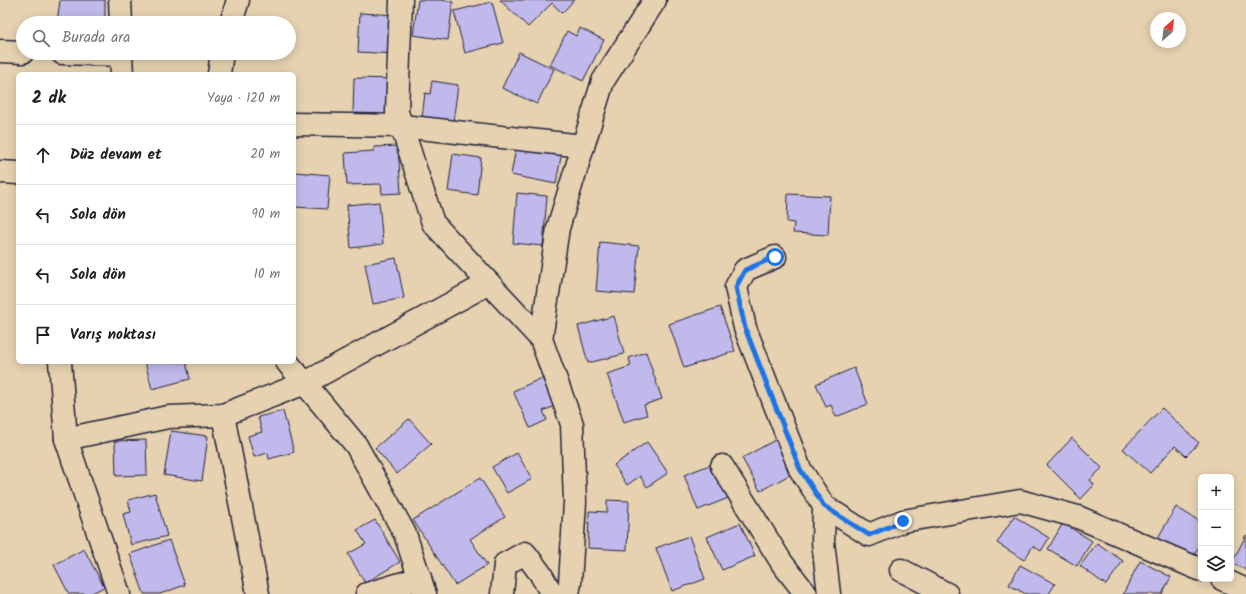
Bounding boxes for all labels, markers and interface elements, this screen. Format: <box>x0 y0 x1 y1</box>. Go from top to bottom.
north arrow <box>1150 12 1186 48</box>
search box <box>16 16 296 60</box>
text: Burada ara <box>62 26 130 50</box>
icon: search <box>30 27 52 49</box>
text: 2 dk <box>32 85 66 112</box>
text: Yaya · 120 m <box>207 88 280 109</box>
text: Düz devam et <box>70 143 162 167</box>
icon: ahead <box>32 144 54 166</box>
text: 20 m <box>250 144 280 165</box>
text: Sola dön <box>70 203 126 227</box>
icon: left <box>32 204 54 226</box>
text: 90 m <box>252 204 280 225</box>
route start <box>766 248 784 266</box>
text: Sola dön <box>70 263 126 287</box>
icon: left <box>32 264 54 286</box>
text: 10 m <box>254 264 280 285</box>
text: Varış noktası <box>70 323 156 347</box>
icon: arrive <box>32 324 54 346</box>
map controls <box>1198 474 1234 582</box>
button: + <box>1198 474 1234 510</box>
button: − <box>1198 510 1234 546</box>
route end <box>894 512 912 530</box>
button: layers <box>1198 546 1234 582</box>

